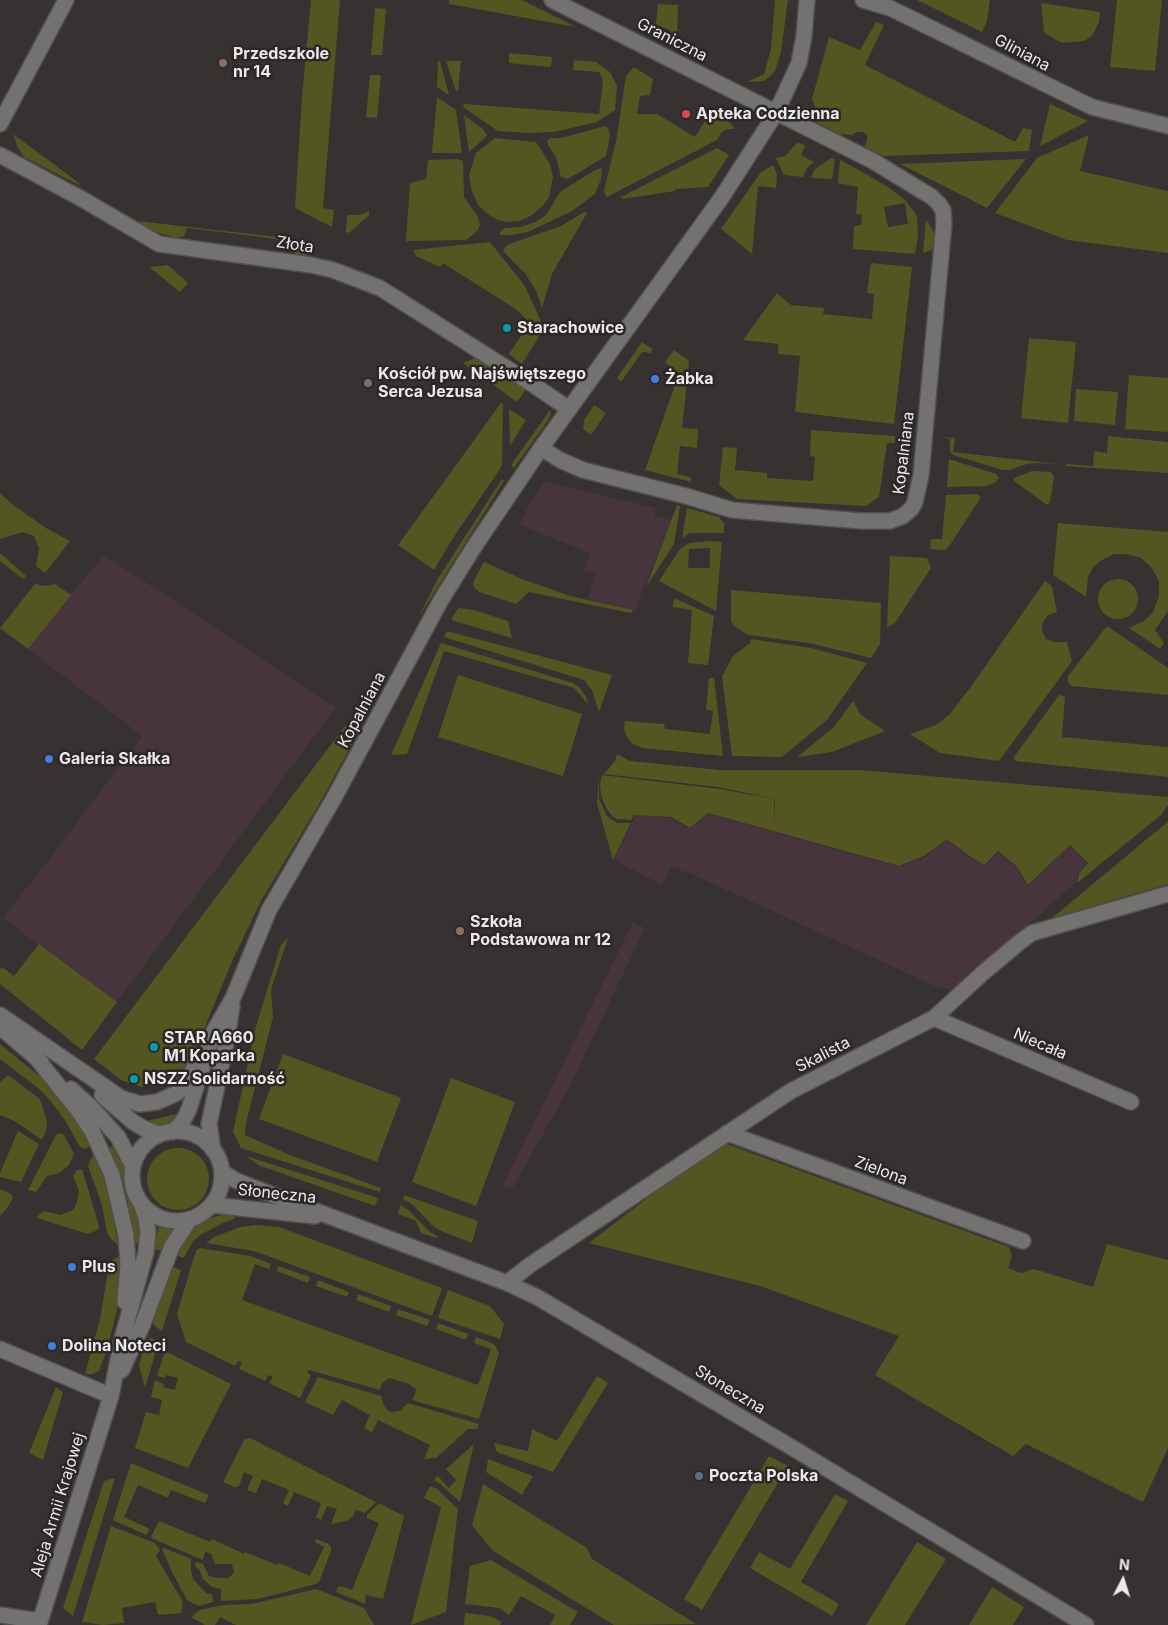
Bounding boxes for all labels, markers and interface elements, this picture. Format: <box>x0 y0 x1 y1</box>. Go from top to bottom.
street label: Graniczna <box>634 14 710 66</box>
street label: Gliniana <box>991 30 1053 76</box>
place label: Przedszkole nr 14 <box>233 44 329 82</box>
marker: Przedszkole nr 14 <box>217 57 229 69</box>
place label: Apteka Codzienna <box>696 104 840 124</box>
marker: Apteka Codzienna <box>680 108 692 120</box>
street label: Złota <box>275 233 315 257</box>
place label: Starachowice <box>517 318 624 338</box>
marker: Starachowice <box>501 322 513 334</box>
place label: Kościół pw. Najświętszego Serca Jezusa <box>378 364 586 402</box>
place label: Żabka <box>665 369 714 389</box>
marker: Żabka <box>649 373 661 385</box>
marker: Kościół pw. Najświętszego Serca Jezusa <box>362 377 374 389</box>
street label: Kopalniana <box>889 411 919 495</box>
street label: Kopalniana <box>334 669 390 751</box>
place label: Galeria Skałka <box>59 749 170 769</box>
marker: Galeria Skałka <box>43 753 55 765</box>
place label: Szkoła Podstawowa nr 12 <box>470 912 611 950</box>
marker: Szkoła Podstawowa nr 12 <box>454 925 466 937</box>
street label: Niecała <box>1010 1024 1070 1064</box>
place label: STAR A660 M1 Koparka <box>164 1028 255 1066</box>
street label: Skalista <box>793 1033 853 1077</box>
marker: STAR A660 M1 Koparka <box>148 1041 160 1053</box>
place label: NSZZ Solidarność <box>144 1069 285 1089</box>
marker: NSZZ Solidarność <box>128 1073 140 1085</box>
street label: Zielona <box>852 1153 910 1189</box>
street label: Słoneczna <box>237 1180 317 1208</box>
place label: Plus <box>82 1257 116 1277</box>
marker: Plus <box>66 1261 78 1273</box>
place label: Dolina Noteci <box>62 1336 166 1356</box>
marker: Dolina Noteci <box>46 1340 58 1352</box>
street label: Słoneczna <box>691 1362 769 1418</box>
street label: Aleja Armii Krajowej <box>27 1430 89 1580</box>
place label: Poczta Polska <box>709 1466 818 1486</box>
marker: Poczta Polska <box>693 1470 705 1482</box>
north arrow <box>1098 1555 1148 1605</box>
text: N <box>1118 1556 1130 1573</box>

